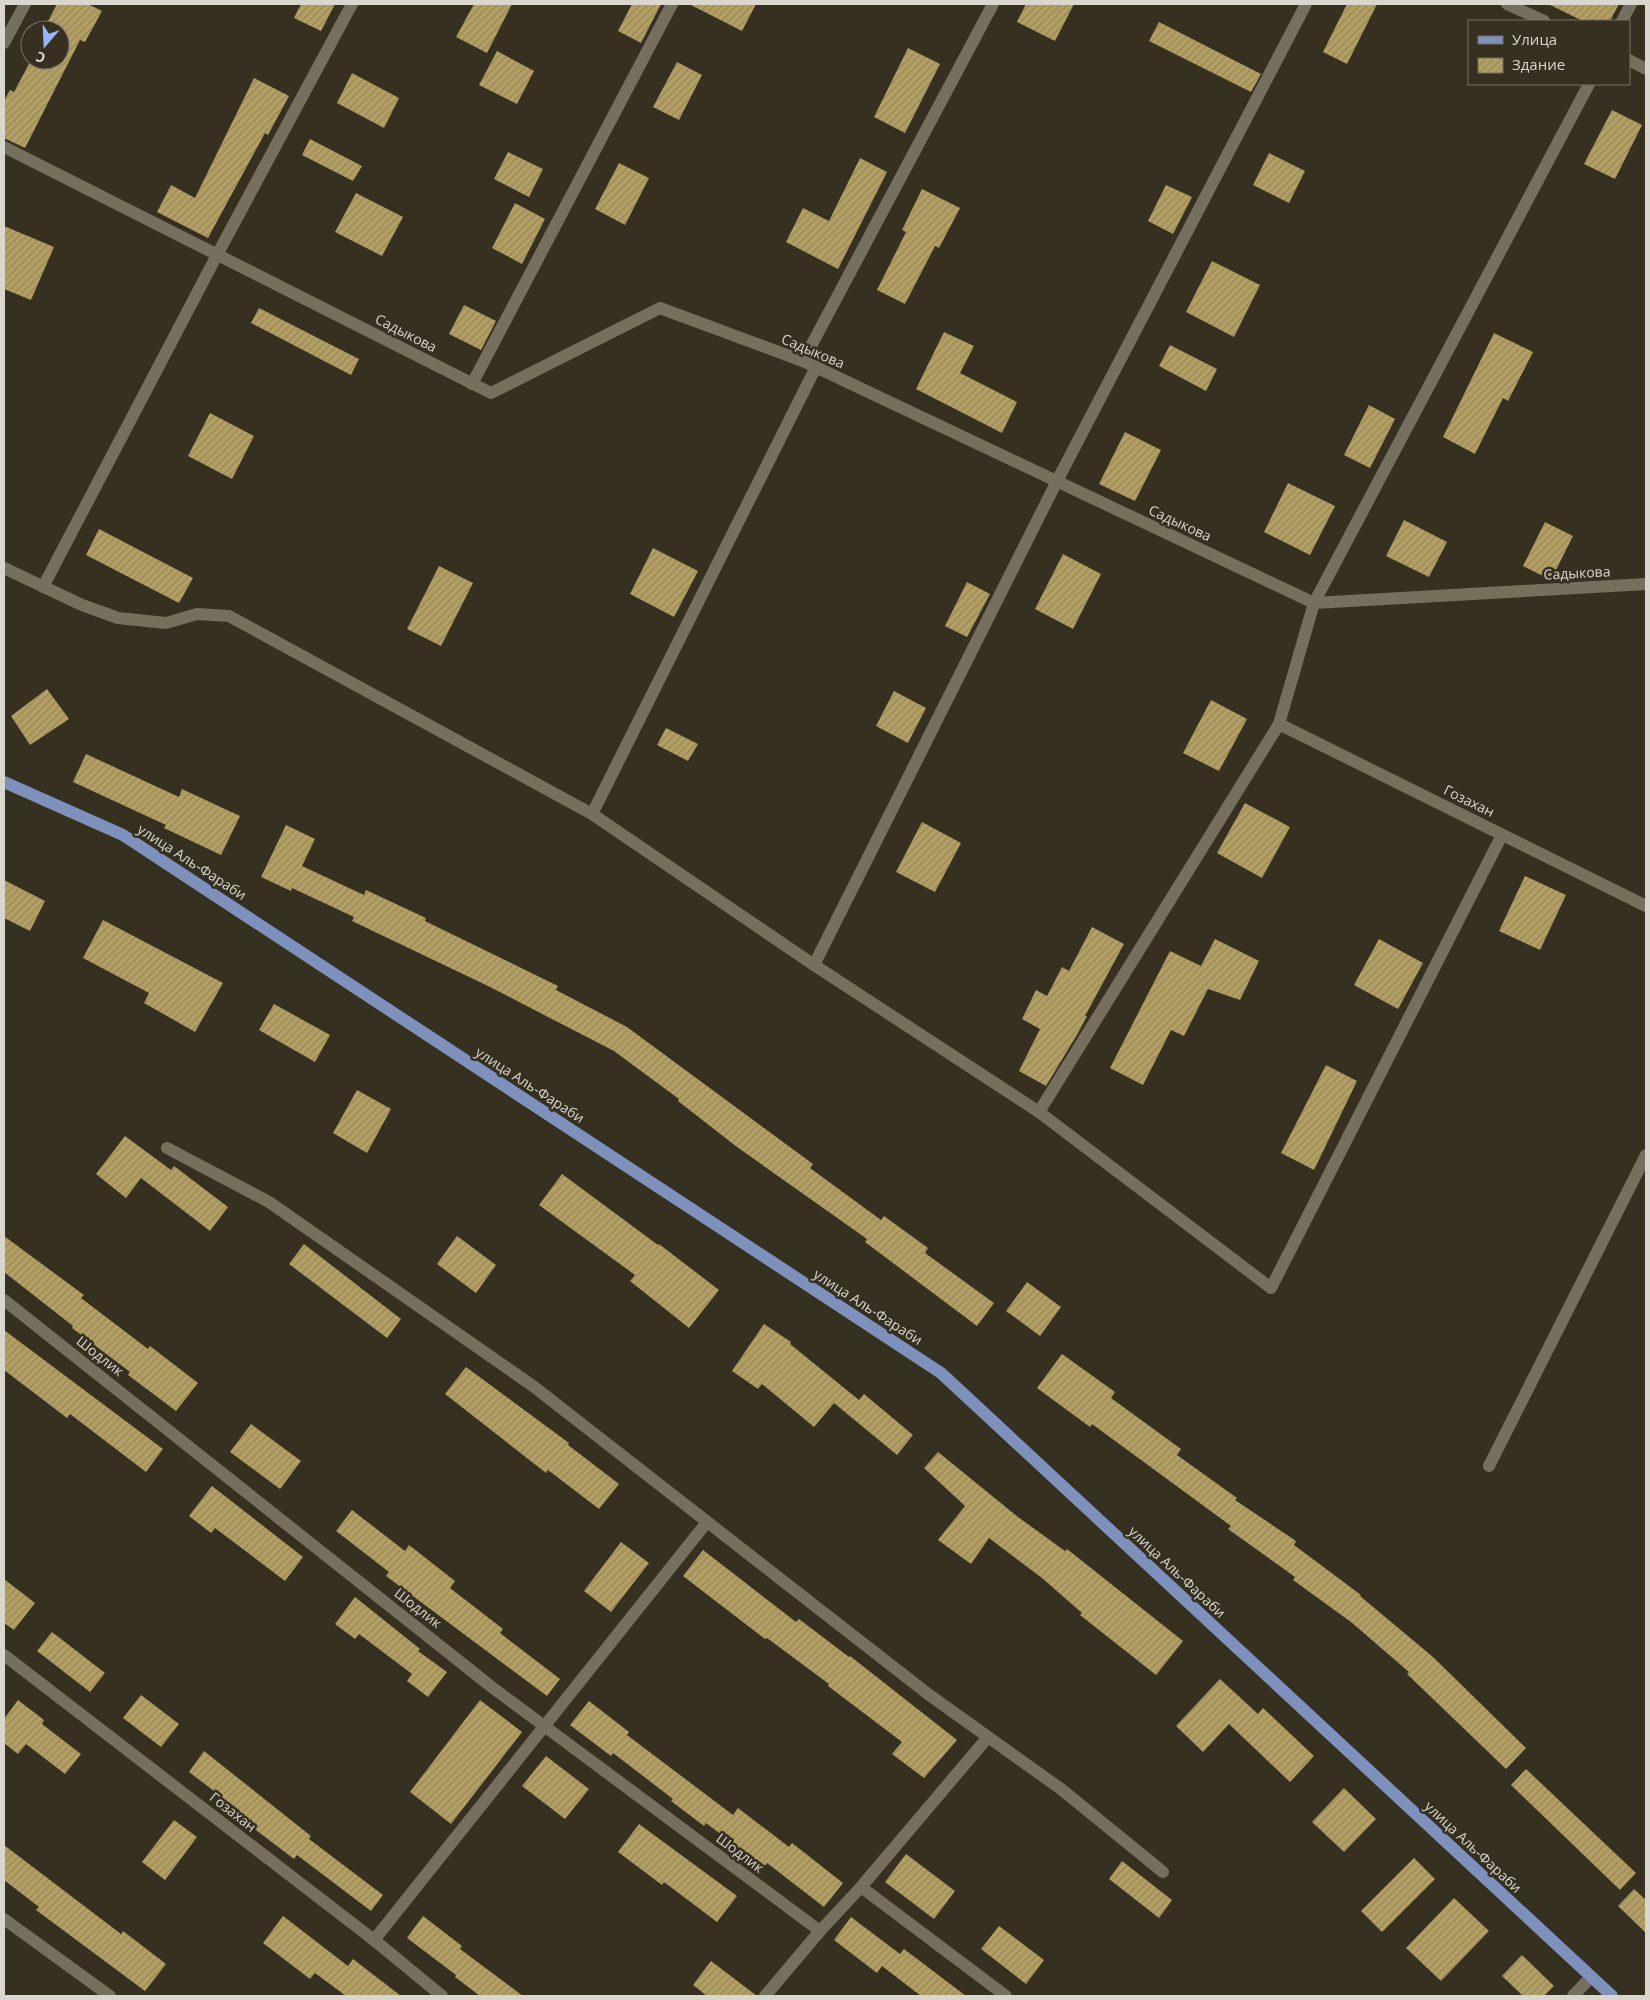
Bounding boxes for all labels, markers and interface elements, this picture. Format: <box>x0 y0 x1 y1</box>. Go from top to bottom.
north arrow <box>20 20 70 70</box>
legend <box>1468 20 1630 85</box>
text: Улица <box>1512 29 1557 49</box>
text: С <box>33 47 48 68</box>
text: Здание <box>1512 54 1565 74</box>
street label: Садыкова <box>372 309 440 356</box>
street label: Садыкова <box>779 329 848 372</box>
street label: Садыкова <box>1146 500 1215 545</box>
street label: Садыкова <box>1543 561 1611 584</box>
street label: Гозахан <box>1441 780 1498 821</box>
street label: улица Аль-Фараби <box>134 819 250 904</box>
street label: улица Аль-Фараби <box>472 1042 588 1127</box>
street label: улица Аль-Фараби <box>810 1264 926 1349</box>
street label: Шодлик <box>73 1331 128 1381</box>
street label: улица Аль-Фараби <box>1125 1522 1230 1622</box>
street label: Шодлик <box>391 1583 446 1633</box>
street label: Гозахан <box>206 1787 261 1836</box>
street label: улица Аль-Фараби <box>1421 1797 1526 1897</box>
street label: Шодлик <box>713 1828 769 1877</box>

